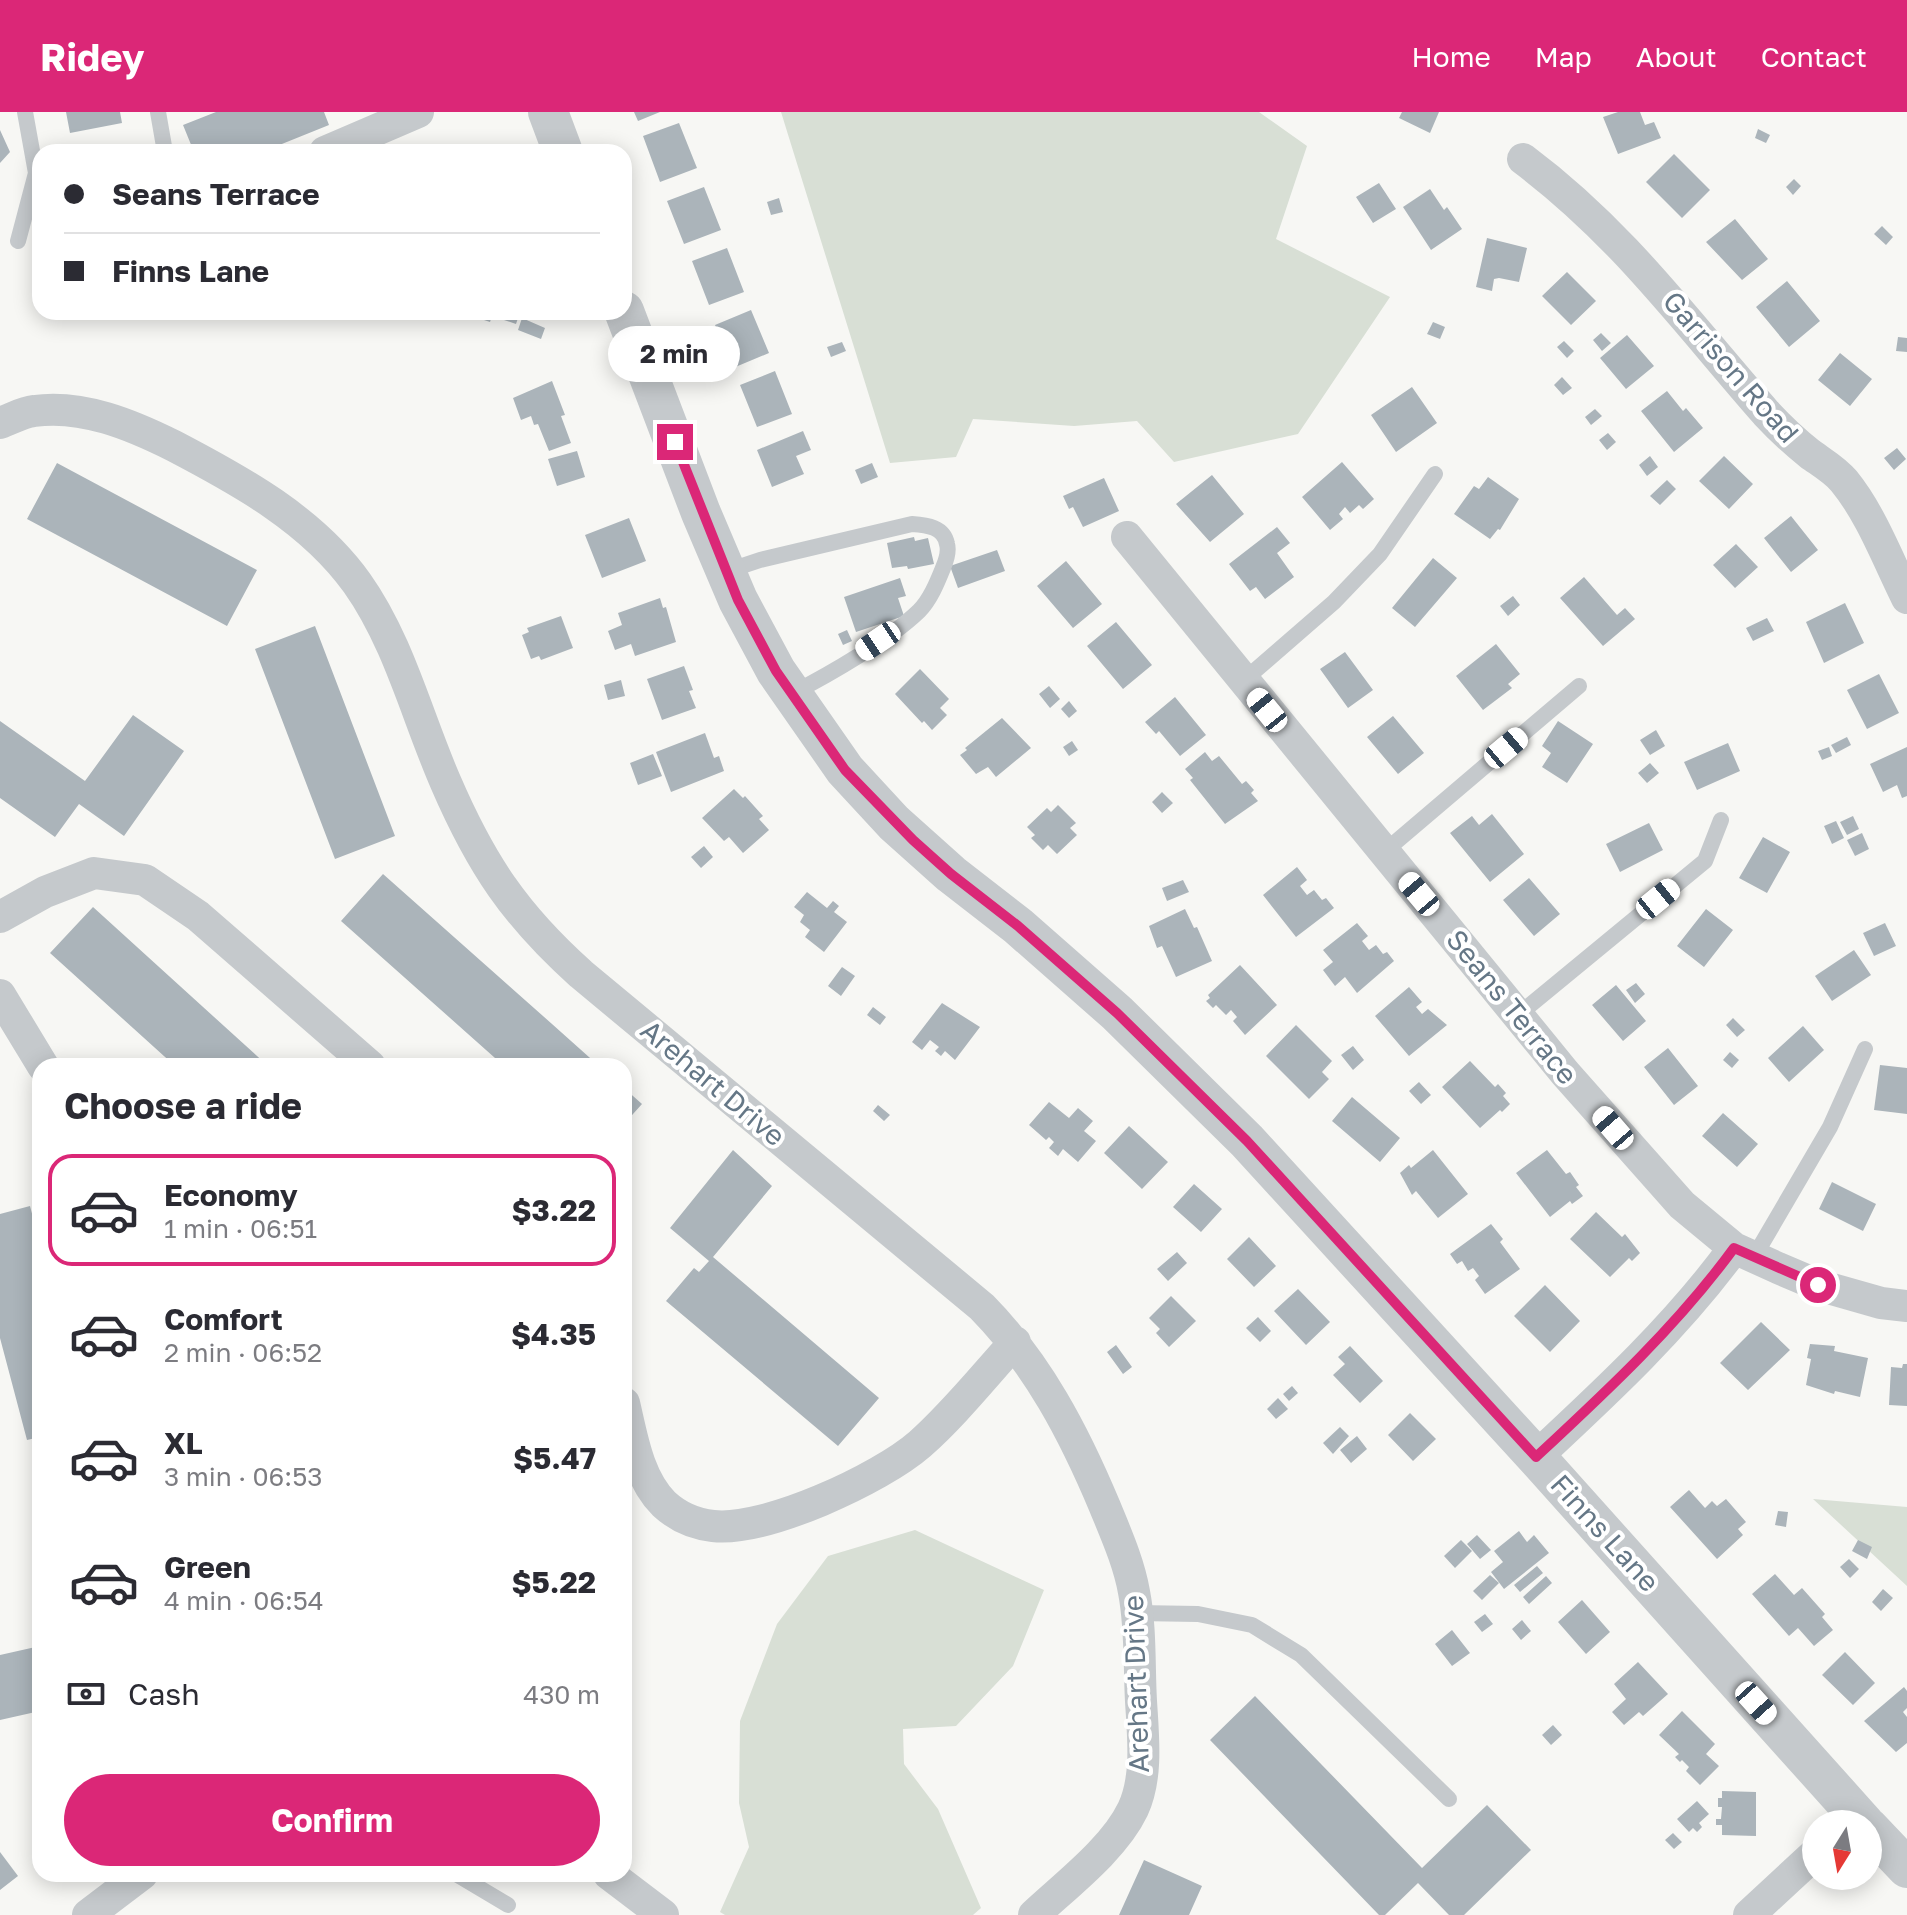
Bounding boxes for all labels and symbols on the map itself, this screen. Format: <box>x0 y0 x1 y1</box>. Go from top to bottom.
street label: Garrison Road <box>1657 284 1806 449</box>
callout: 2 min <box>609 326 741 382</box>
route end <box>657 424 693 460</box>
car <box>851 618 905 664</box>
car <box>1243 684 1291 736</box>
car <box>1480 723 1532 773</box>
car <box>1394 868 1444 920</box>
car <box>1632 875 1684 923</box>
street label: Seans Terrace <box>1440 923 1585 1091</box>
street label: Arehart Drive <box>635 1013 792 1152</box>
car <box>1588 1102 1638 1154</box>
route start <box>1800 1267 1836 1303</box>
street label: Finns Lane <box>1544 1467 1666 1598</box>
street label: Arehart Drive <box>1116 1595 1155 1773</box>
car <box>1731 1677 1781 1729</box>
north arrow <box>1802 1810 1882 1890</box>

